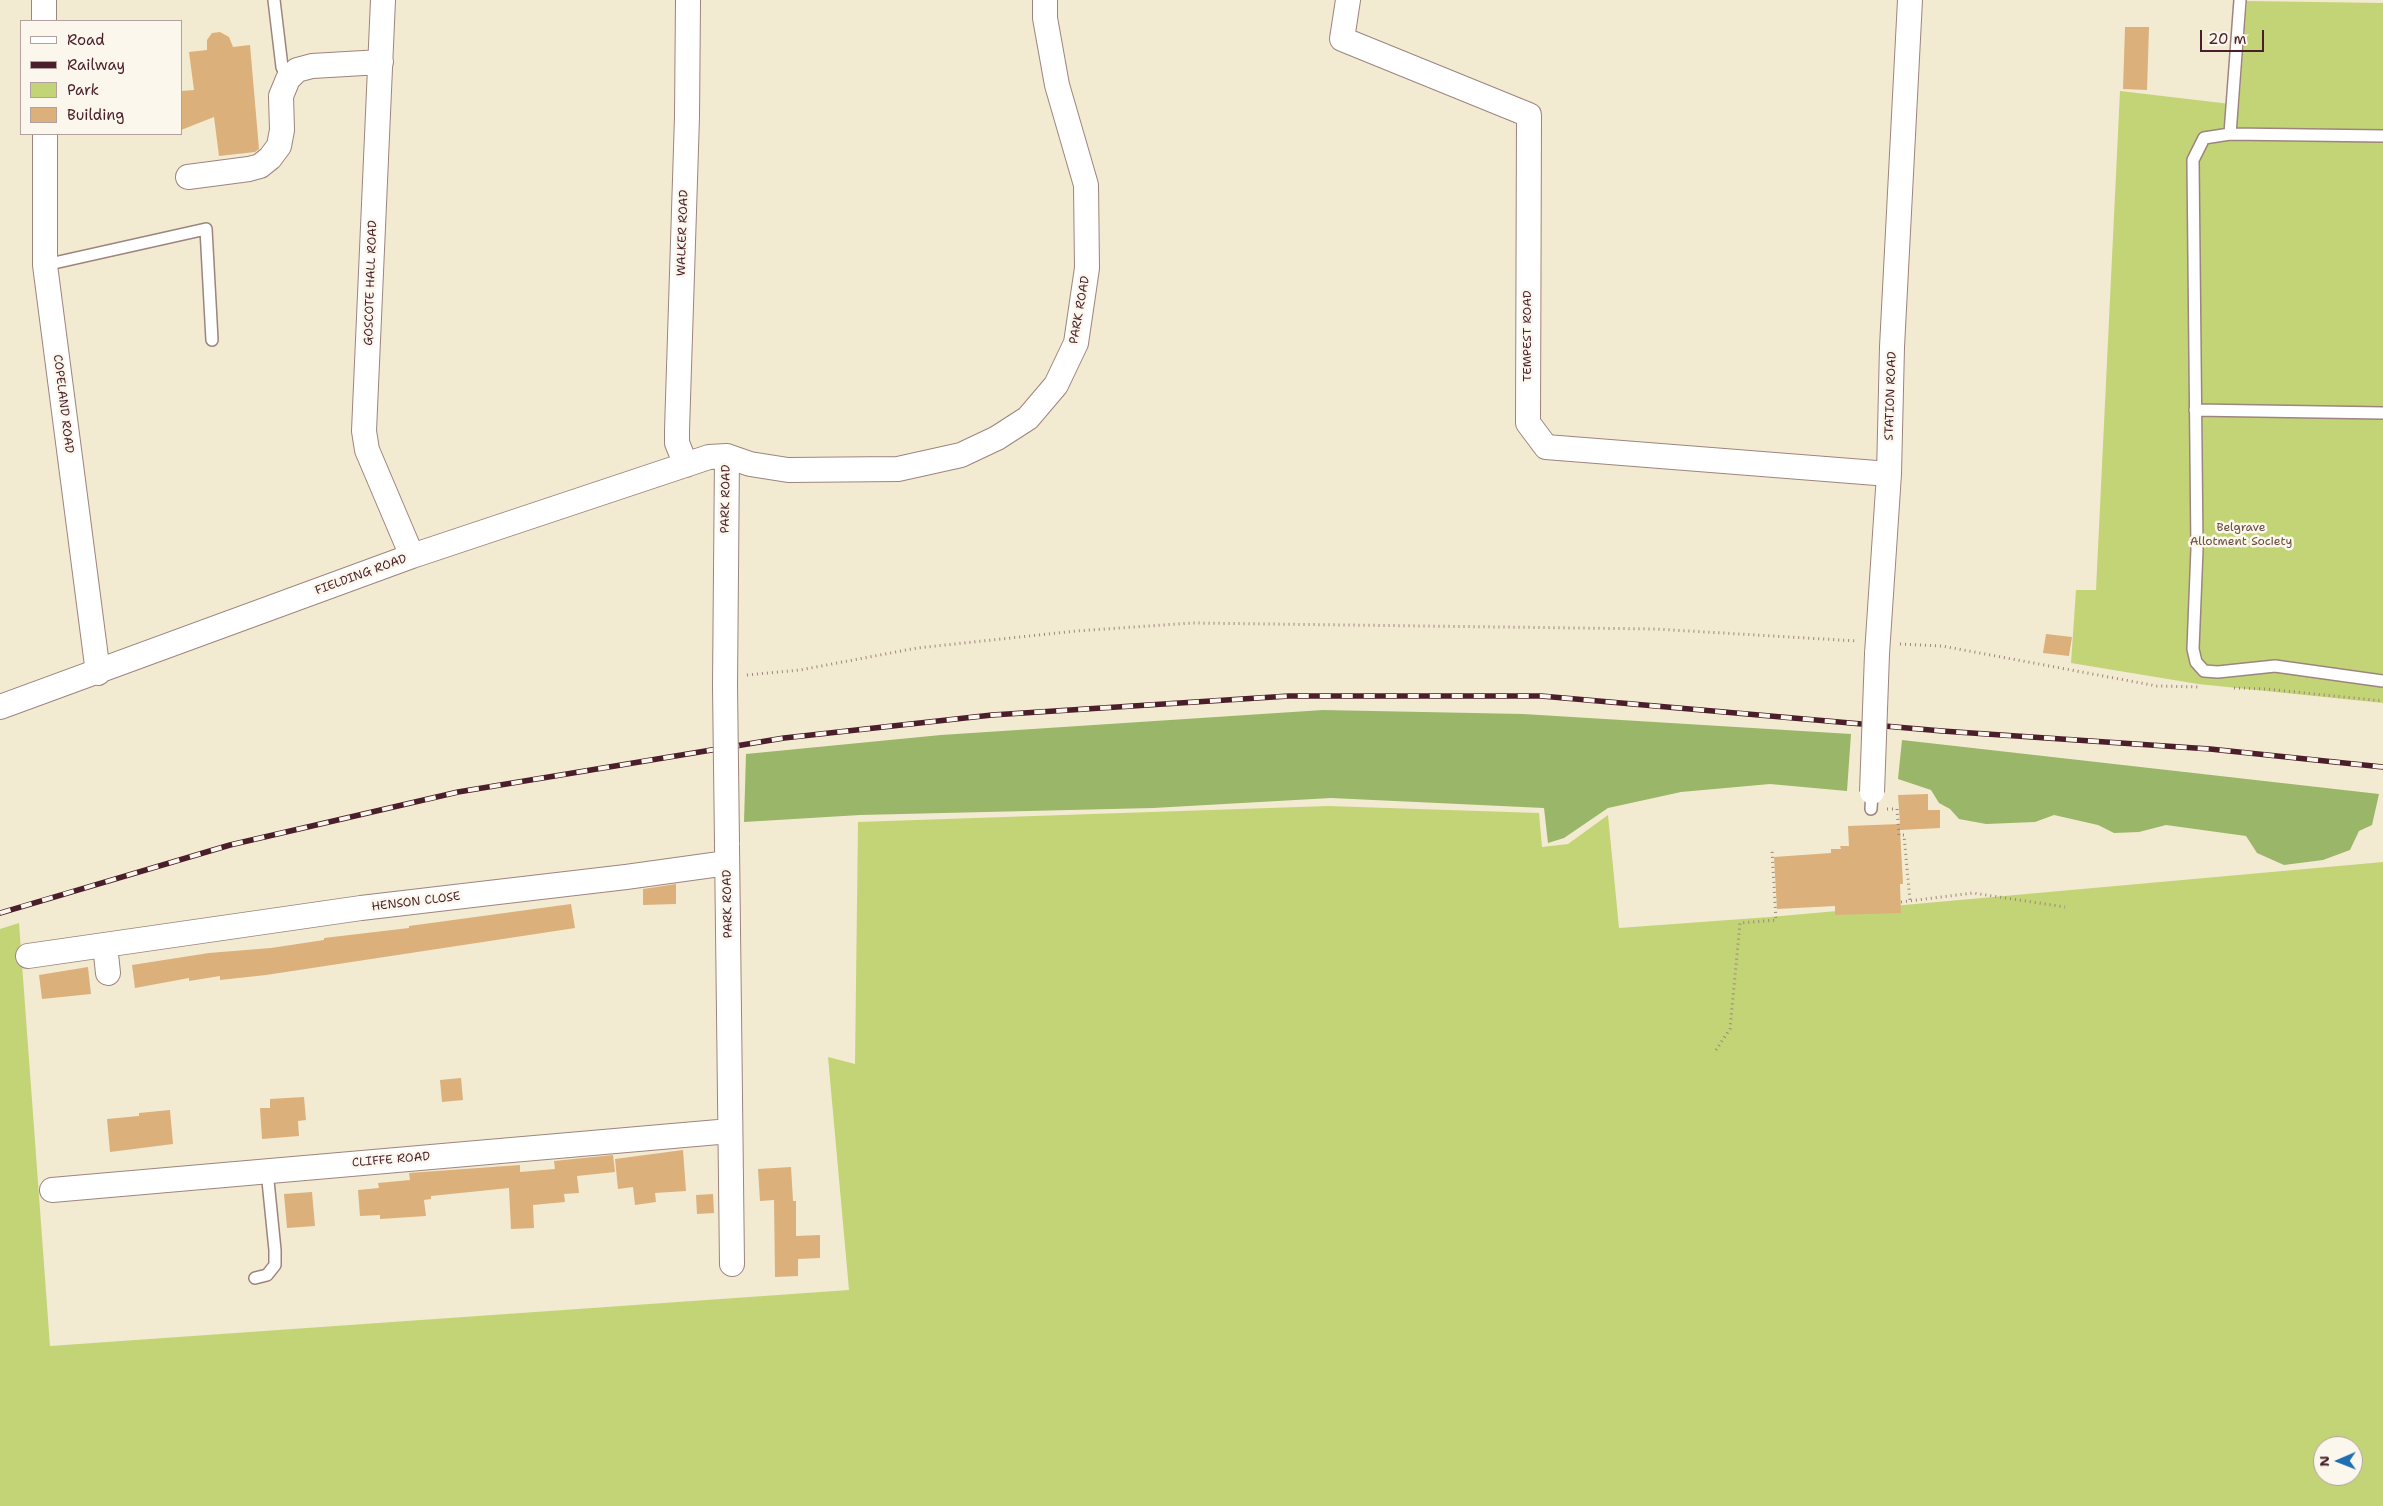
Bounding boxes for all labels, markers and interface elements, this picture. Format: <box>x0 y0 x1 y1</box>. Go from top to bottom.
legend <box>20 20 182 135</box>
scale bar <box>2203 20 2267 52</box>
text: 20 m <box>2208 29 2247 49</box>
text: Road <box>67 30 105 50</box>
text: Railway <box>67 55 125 75</box>
text: Park <box>67 80 99 100</box>
text: Building <box>67 105 124 125</box>
street label: WALKER ROAD <box>674 190 692 276</box>
street label: GOSCOTE HALL ROAD <box>362 220 380 346</box>
street label: PARK ROAD <box>1067 275 1093 345</box>
street label: TEMPEST ROAD <box>1521 290 1535 382</box>
street label: STATION ROAD <box>1882 351 1900 441</box>
street label: COPELAND ROAD <box>50 354 76 454</box>
street label: PARK ROAD <box>718 464 734 534</box>
park label: Belgrave Allotment Society <box>2190 521 2292 549</box>
street label: FIELDING ROAD <box>313 552 409 598</box>
street label: PARK ROAD <box>720 869 736 939</box>
street label: HENSON CLOSE <box>371 889 461 915</box>
street label: CLIFFE ROAD <box>351 1149 431 1171</box>
north arrow <box>2313 1436 2363 1486</box>
text: N <box>2315 1456 2333 1467</box>

